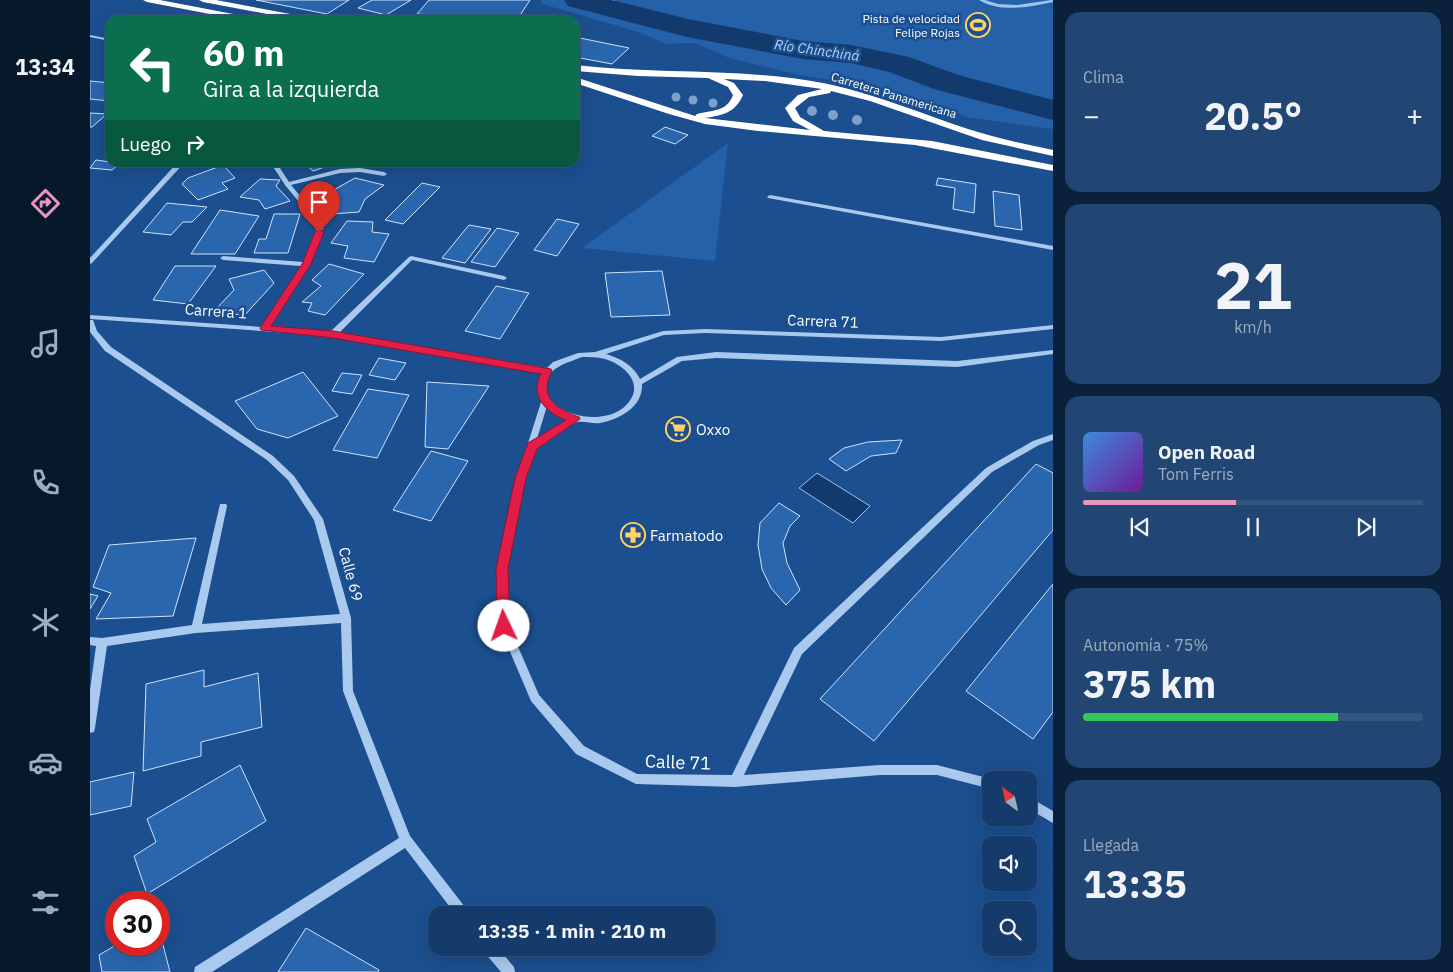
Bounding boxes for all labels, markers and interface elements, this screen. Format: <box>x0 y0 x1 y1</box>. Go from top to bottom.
place label: Pista de velocidad Felipe Rojas <box>862 11 960 40</box>
sports icon: Pista de velocidad Felipe Rojas <box>965 12 991 38</box>
text: 60 m <box>203 30 285 76</box>
icon: left <box>120 35 185 100</box>
water label: Río Chinchiná <box>773 35 861 65</box>
text: 13:34 <box>15 52 75 81</box>
text: Clima <box>1083 67 1124 87</box>
street label: Carretera Panamericana <box>829 69 959 121</box>
text: Gira a la izquierda <box>203 74 379 103</box>
text: 20.5° <box>1204 91 1302 140</box>
text: − <box>1083 97 1100 134</box>
text: + <box>1406 97 1423 134</box>
icon: right <box>181 130 209 158</box>
text: Luego <box>120 132 171 156</box>
pin <box>298 181 340 232</box>
icon: directions <box>28 186 63 221</box>
icon: arrive <box>305 188 333 216</box>
text: 21 <box>1214 242 1292 327</box>
street label: Carrera 1 <box>184 299 248 323</box>
street label: Carrera 71 <box>787 310 859 332</box>
text: km/h <box>1234 317 1272 337</box>
icon: music <box>28 326 63 361</box>
supermarket icon: Oxxo <box>665 416 691 442</box>
place label: Oxxo <box>696 420 730 439</box>
text: Open Road <box>1158 440 1255 464</box>
text: Tom Ferris <box>1158 464 1234 484</box>
icon: phone <box>28 465 63 500</box>
icon: previous <box>1126 513 1154 541</box>
icon: pause <box>1239 513 1267 541</box>
icon: next <box>1352 513 1380 541</box>
pharmacy icon: Farmatodo <box>620 522 646 548</box>
place label: Farmatodo <box>650 526 723 545</box>
street label: Calle 69 <box>335 545 367 603</box>
position arrow <box>477 599 529 651</box>
icon: climate <box>28 605 63 640</box>
text: Autonomía · 75% <box>1083 635 1208 655</box>
text: 375 km <box>1083 659 1216 708</box>
icon: car <box>28 745 63 780</box>
street label: Calle 71 <box>645 749 711 775</box>
north arrow <box>982 771 1038 826</box>
map controls <box>982 771 1037 956</box>
text: Llegada <box>1083 835 1139 855</box>
button: sound <box>982 836 1037 891</box>
text: 13:35 <box>1083 859 1187 908</box>
icon: filters <box>28 885 63 920</box>
speed limit sign: 30 <box>105 891 170 956</box>
button: search <box>982 901 1037 956</box>
text: 13:35 · 1 min · 210 m <box>478 919 666 943</box>

